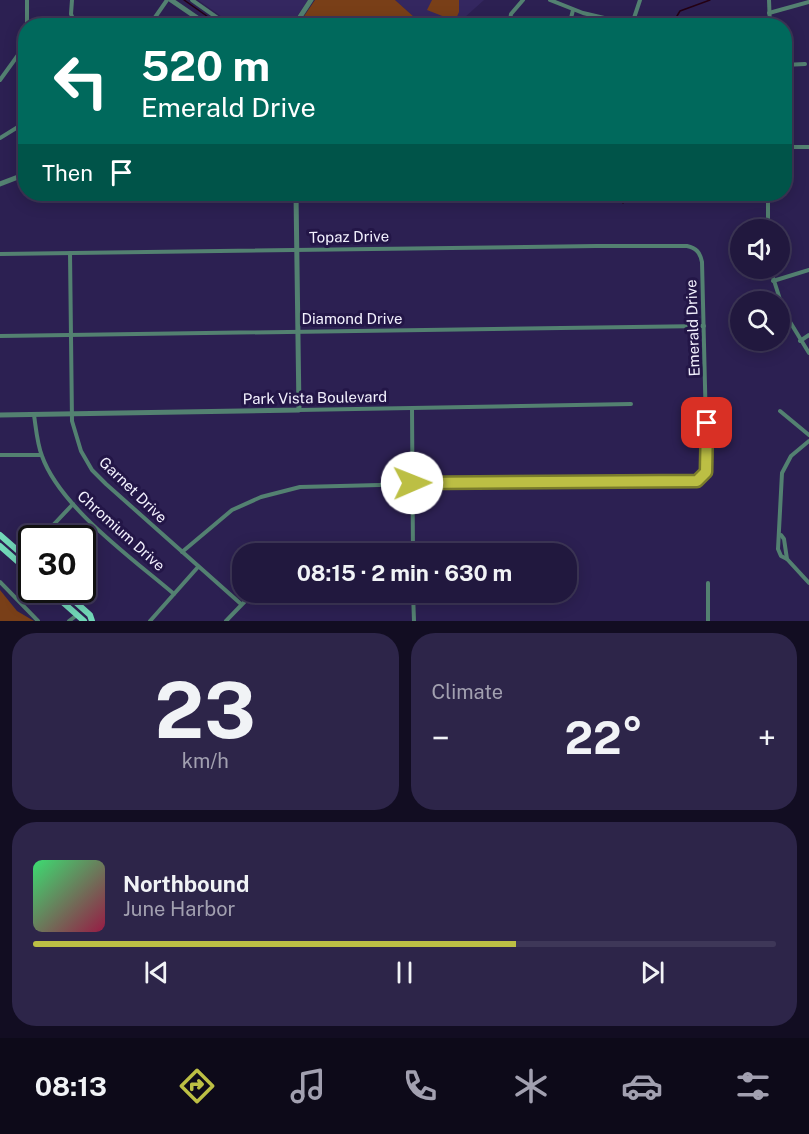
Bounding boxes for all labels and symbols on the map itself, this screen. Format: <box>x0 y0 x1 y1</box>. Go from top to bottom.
street label: Topaz Drive <box>309 227 389 246</box>
street label: Emerald Drive <box>682 279 703 377</box>
street label: Diamond Drive <box>301 310 403 327</box>
street label: Park Vista Boulevard <box>243 388 387 407</box>
pin <box>681 397 732 448</box>
position arrow <box>380 451 444 515</box>
street label: Garnet Drive <box>96 453 171 526</box>
street label: Chromium Drive <box>74 487 168 574</box>
speed limit sign: 30 <box>18 525 96 603</box>

